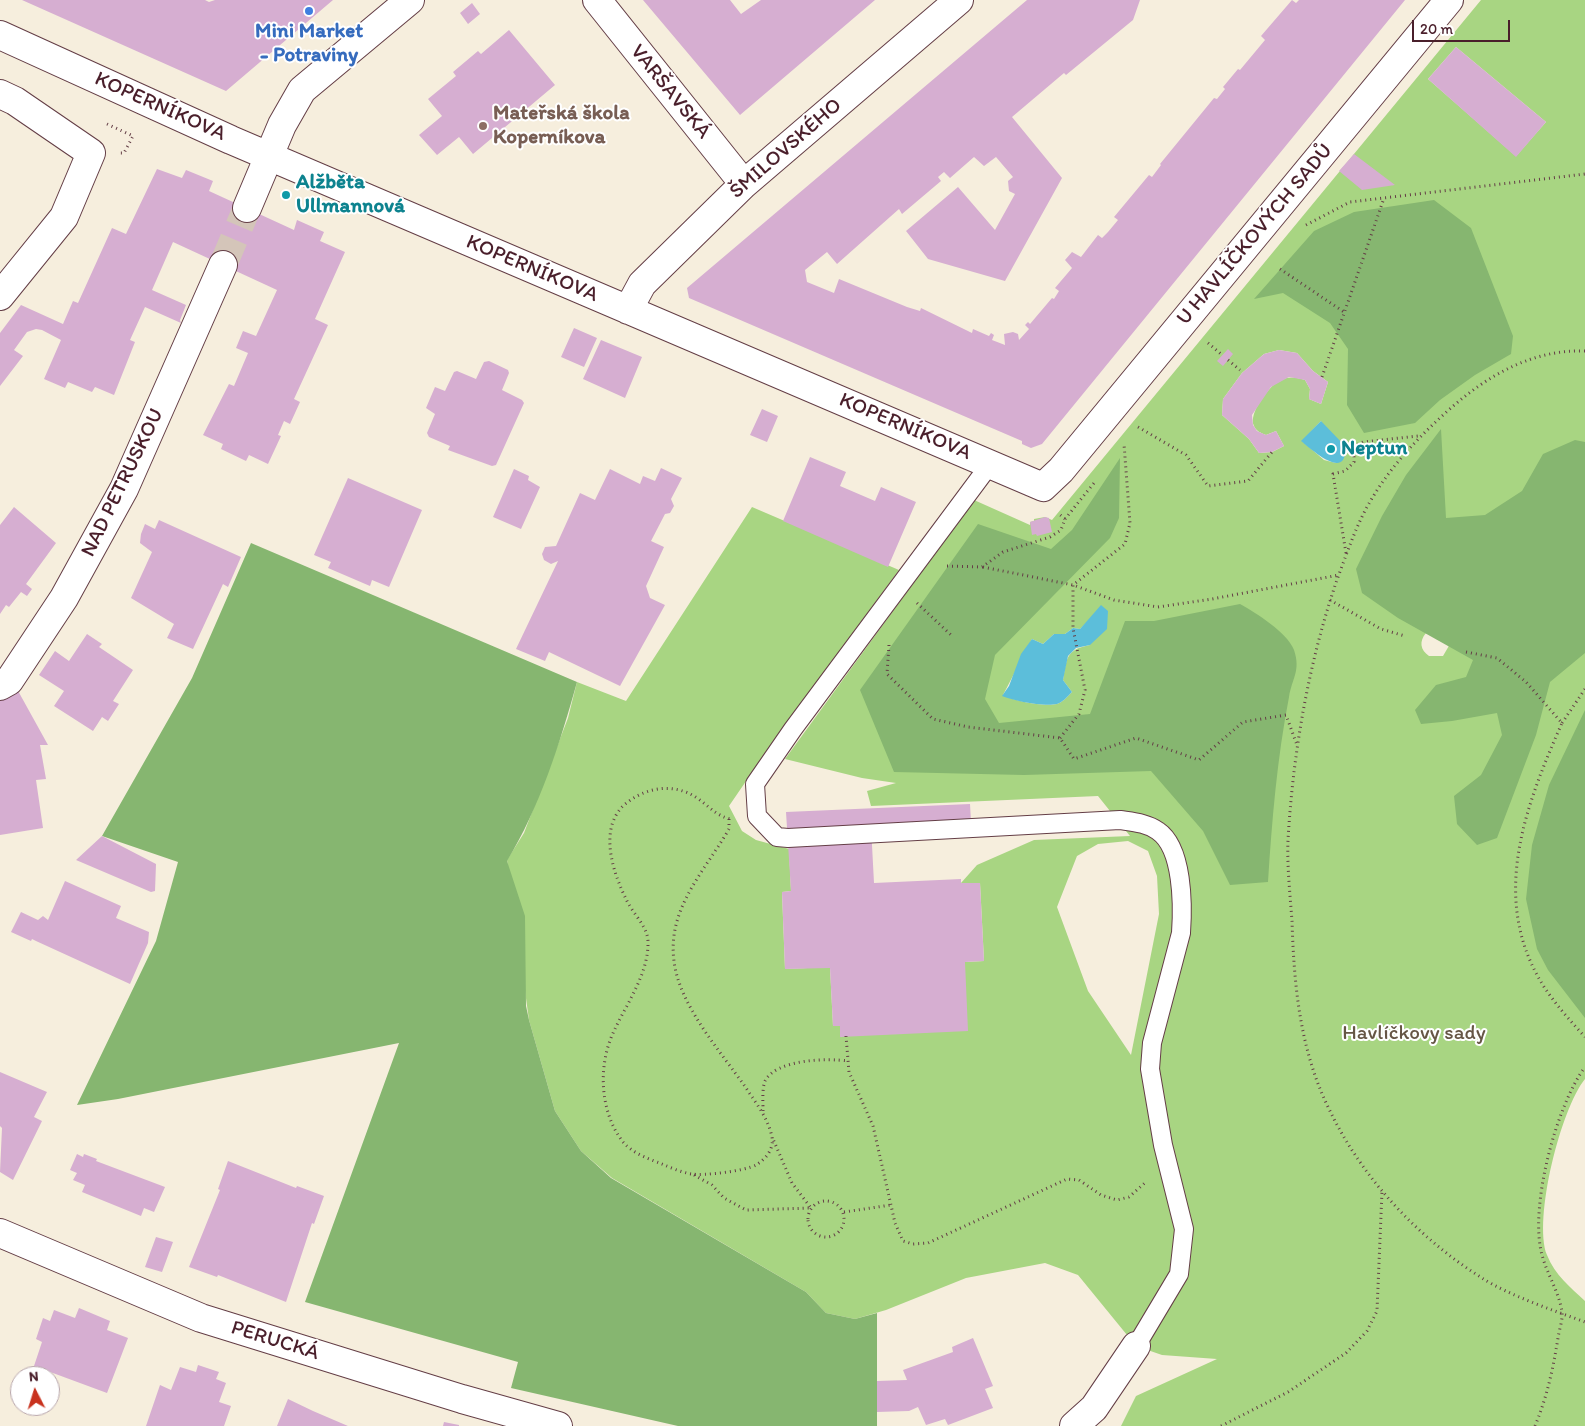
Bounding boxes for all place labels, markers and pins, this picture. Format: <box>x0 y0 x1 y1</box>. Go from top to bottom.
marker: Mini Market - Potraviny <box>303 5 315 17</box>
place label: Mini Market - Potraviny <box>255 19 363 69</box>
place label: Mateřská škola Koperníkova <box>493 101 629 151</box>
marker: Mateřská škola Koperníkova <box>477 120 489 132</box>
place label: Alžběta Ullmannová <box>296 170 405 220</box>
marker: Alžběta Ullmannová <box>280 189 292 201</box>
place label: Neptun <box>1341 436 1408 462</box>
marker: Neptun <box>1325 443 1337 455</box>

